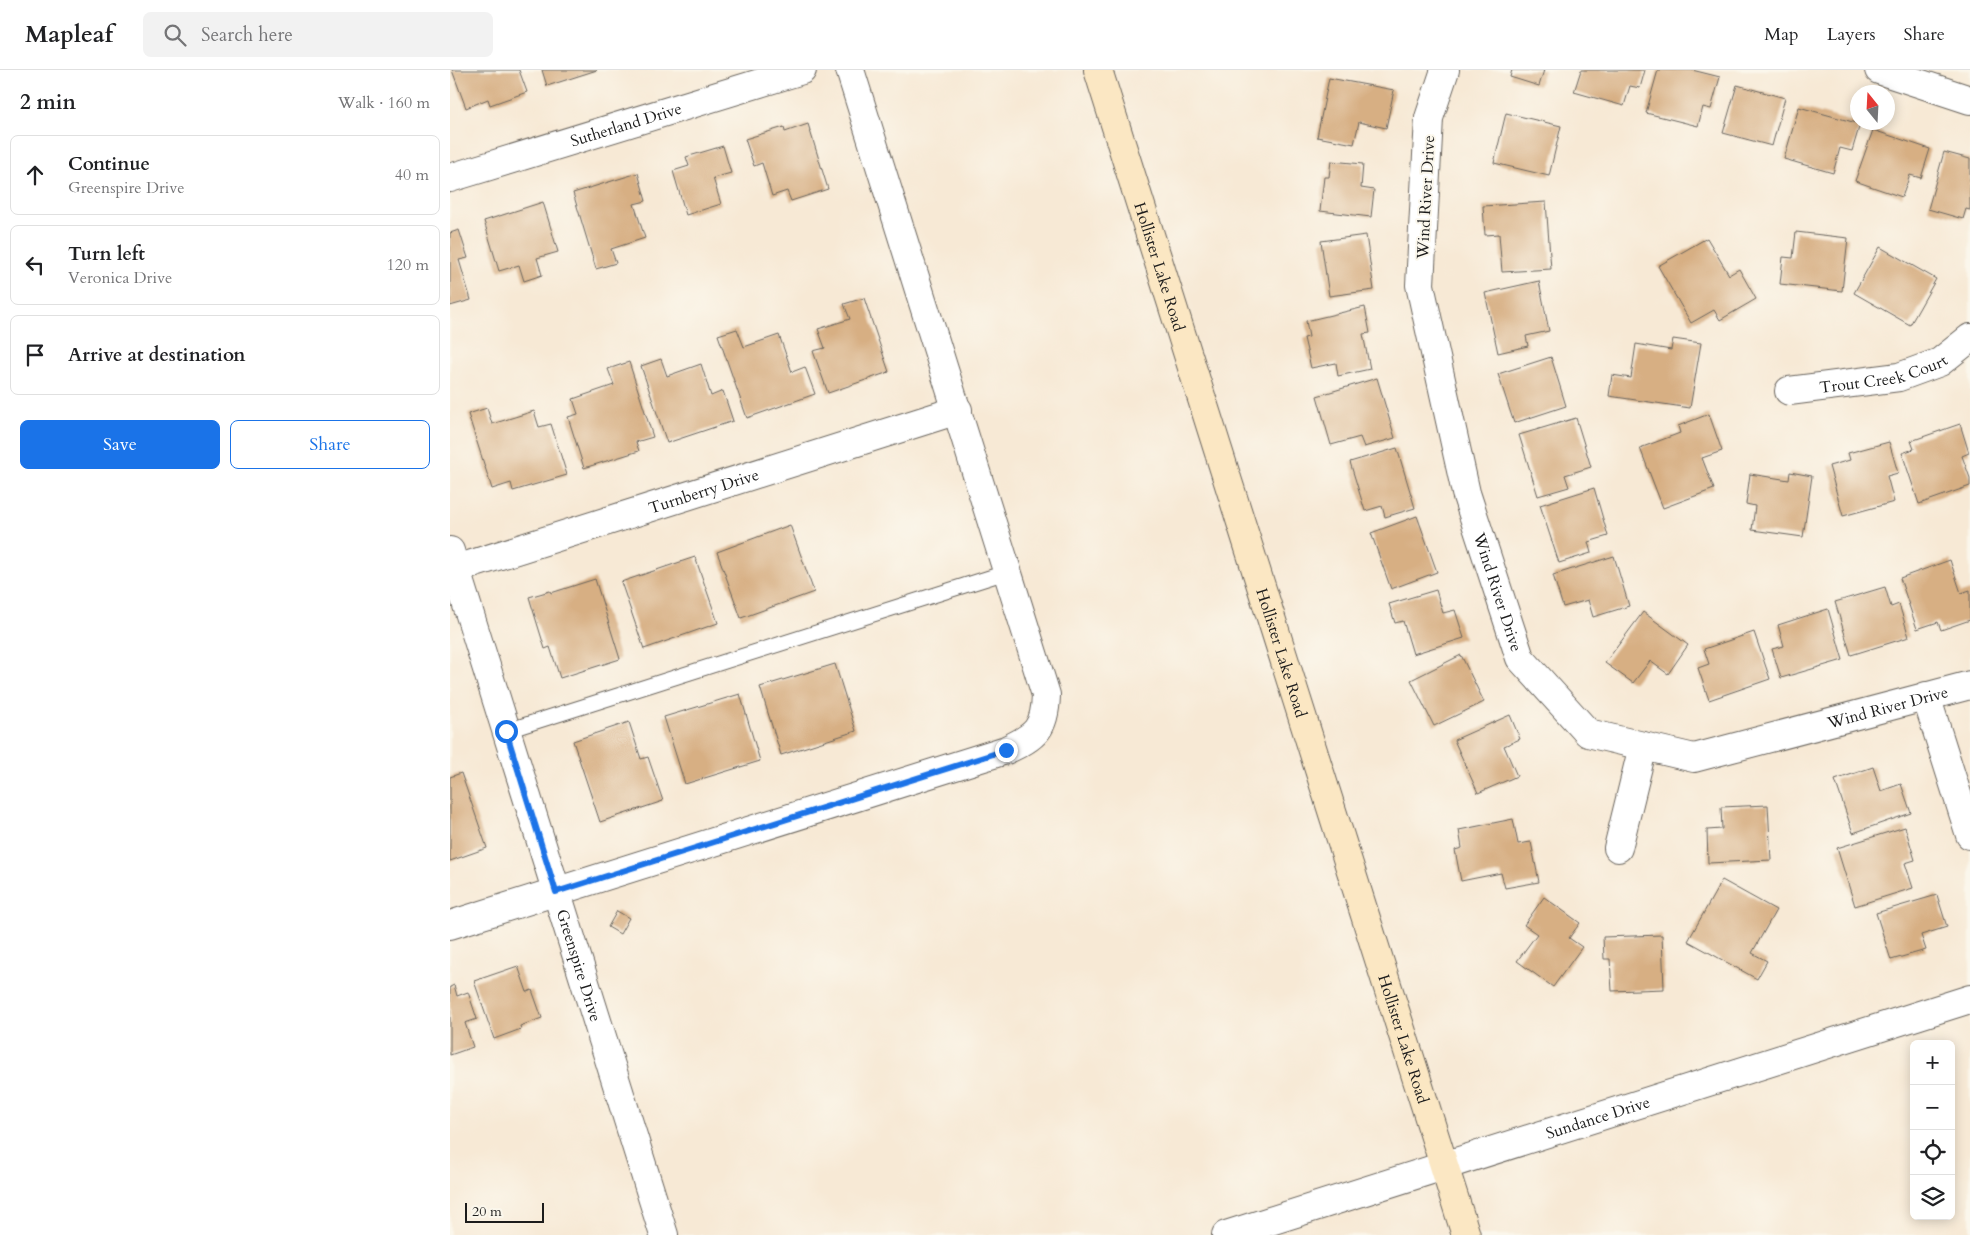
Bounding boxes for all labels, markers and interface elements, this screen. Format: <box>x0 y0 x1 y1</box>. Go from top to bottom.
search box <box>143 12 493 57</box>
text: Mapleaf <box>25 18 113 51</box>
icon: search <box>161 21 189 49</box>
text: Search here <box>201 22 293 48</box>
text: Map <box>1764 22 1799 47</box>
text: Layers <box>1827 22 1876 47</box>
text: Share <box>1904 22 1945 47</box>
north arrow <box>1850 85 1895 130</box>
text: 2 min <box>20 88 76 117</box>
text: Walk · 160 m <box>338 92 430 114</box>
street label: Sutherland Drive <box>568 98 685 152</box>
street label: Wind River Drive <box>1412 135 1440 260</box>
text: Continue <box>68 151 150 177</box>
icon: ahead <box>21 161 49 189</box>
text: 40 m <box>395 164 429 186</box>
text: Greenspire Drive <box>68 177 185 199</box>
street label: Hollister Lake Road <box>1128 199 1190 335</box>
text: Turn left <box>68 241 145 267</box>
icon: left <box>21 251 49 279</box>
text: 120 m <box>387 254 429 276</box>
text: Veronica Drive <box>68 267 172 289</box>
icon: arrive <box>21 341 49 369</box>
text: Arrive at destination <box>68 342 245 368</box>
street label: Trout Creek Court <box>1818 350 1953 399</box>
button: Save <box>20 420 220 469</box>
button: Share <box>230 420 430 469</box>
street label: Turnberry Drive <box>646 464 762 519</box>
street label: Wind River Drive <box>1467 529 1527 655</box>
street label: Hollister Lake Road <box>1250 586 1312 721</box>
street label: Wind River Drive <box>1824 681 1951 734</box>
route start <box>495 720 518 743</box>
route end <box>995 739 1018 762</box>
street label: Greenspire Drive <box>551 907 607 1024</box>
street label: Hollister Lake Road <box>1372 972 1434 1107</box>
map controls <box>1910 1040 1955 1220</box>
button: + <box>1910 1040 1955 1085</box>
button: − <box>1910 1085 1955 1130</box>
street label: Sundance Drive <box>1543 1091 1653 1145</box>
button: locate <box>1910 1130 1955 1175</box>
button: layers <box>1910 1175 1955 1220</box>
scale bar <box>465 1200 544 1223</box>
text: 20 m <box>472 1202 502 1221</box>

